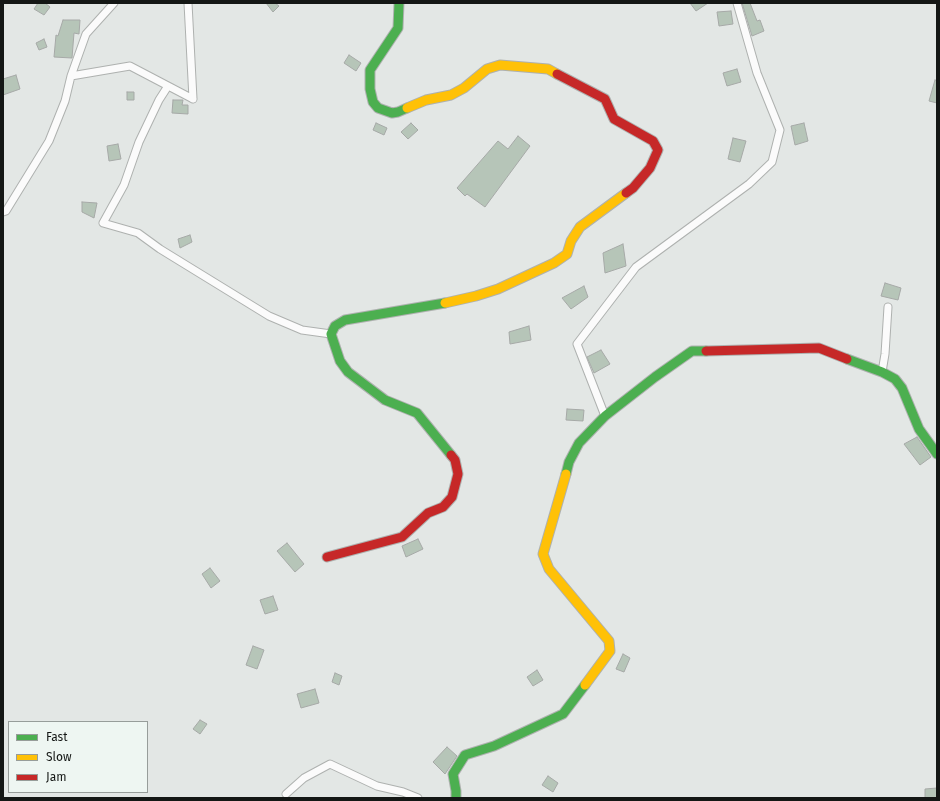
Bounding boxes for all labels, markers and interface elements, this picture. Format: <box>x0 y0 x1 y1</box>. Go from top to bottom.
legend <box>8 721 148 793</box>
text: Fast <box>46 730 68 744</box>
text: Slow <box>46 750 72 764</box>
text: Jam <box>46 770 66 784</box>

